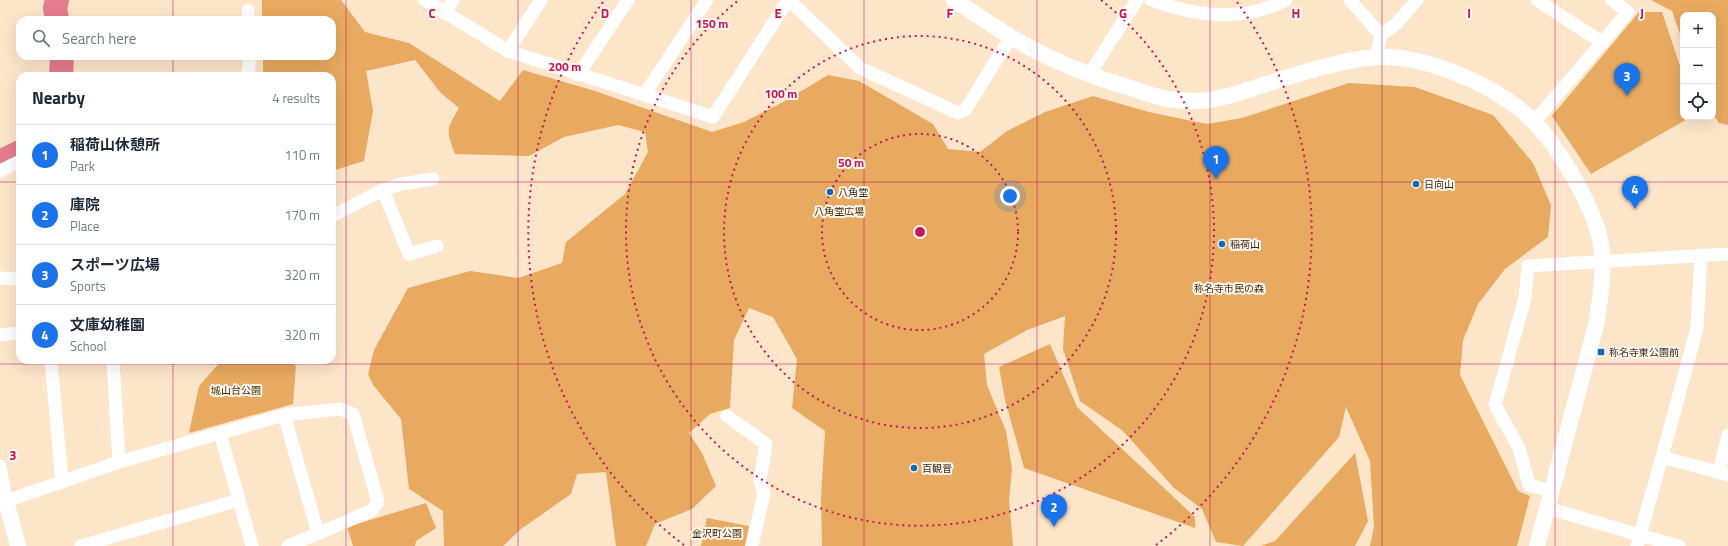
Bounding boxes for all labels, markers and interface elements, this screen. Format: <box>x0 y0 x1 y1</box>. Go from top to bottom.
text: C <box>428 3 436 23</box>
text: D <box>601 3 609 23</box>
text: E <box>774 3 782 23</box>
text: F <box>947 3 954 23</box>
text: G <box>1119 3 1127 23</box>
text: H <box>1292 3 1300 23</box>
text: I <box>1467 3 1471 23</box>
text: J <box>1640 3 1644 23</box>
map controls <box>1680 12 1716 120</box>
button: + <box>1680 12 1716 48</box>
text: 150 m <box>696 14 728 33</box>
search box <box>16 16 336 60</box>
icon: search <box>30 27 52 49</box>
text: Search here <box>62 27 136 50</box>
button: − <box>1680 48 1716 84</box>
text: 200 m <box>549 57 581 76</box>
pin: 3 <box>1614 63 1640 96</box>
text: 100 m <box>765 84 797 103</box>
button: locate <box>1680 84 1716 120</box>
text: Nearby <box>32 85 85 111</box>
text: 4 results <box>272 88 320 108</box>
text: 稲荷山休憩所 <box>70 133 160 156</box>
text: 1 <box>41 145 49 165</box>
text: 110 m <box>284 145 320 165</box>
pin: 1 <box>1203 146 1229 179</box>
text: 50 m <box>838 153 864 172</box>
text: Park <box>70 156 95 176</box>
pin: 4 <box>1622 176 1648 209</box>
place label: 日向山 <box>1424 177 1454 192</box>
marker: 日向山 <box>1411 179 1421 189</box>
place label: 八角堂 <box>838 185 868 200</box>
your location <box>1000 186 1020 206</box>
marker: 八角堂 <box>825 187 835 197</box>
text: 庫院 <box>70 193 100 216</box>
park label: 八角堂広場 <box>814 204 864 219</box>
text: 2 <box>41 205 49 225</box>
text: 170 m <box>284 205 320 225</box>
text: Place <box>70 216 99 236</box>
centre of rings <box>913 225 927 239</box>
place label: 稲荷山 <box>1230 237 1260 252</box>
marker: 稲荷山 <box>1217 239 1227 249</box>
text: スポーツ広場 <box>70 253 160 276</box>
text: 3 <box>41 265 49 285</box>
text: 320 m <box>284 265 320 285</box>
text: Sports <box>70 276 106 296</box>
park label: 称名寺市民の森 <box>1194 281 1264 296</box>
text: 文庫幼稚園 <box>70 313 145 336</box>
text: 4 <box>41 325 49 345</box>
text: 320 m <box>284 325 320 345</box>
text: School <box>70 336 106 356</box>
place label: 称名寺東公園前 <box>1609 345 1679 360</box>
marker: 称名寺東公園前 <box>1596 347 1606 357</box>
park label: 城山台公園 <box>211 383 261 398</box>
text: 3 <box>9 445 17 465</box>
place label: 百観音 <box>922 461 952 476</box>
marker: 百観音 <box>909 463 919 473</box>
pin: 2 <box>1041 494 1067 527</box>
park label: 金沢町公園 <box>692 526 742 541</box>

